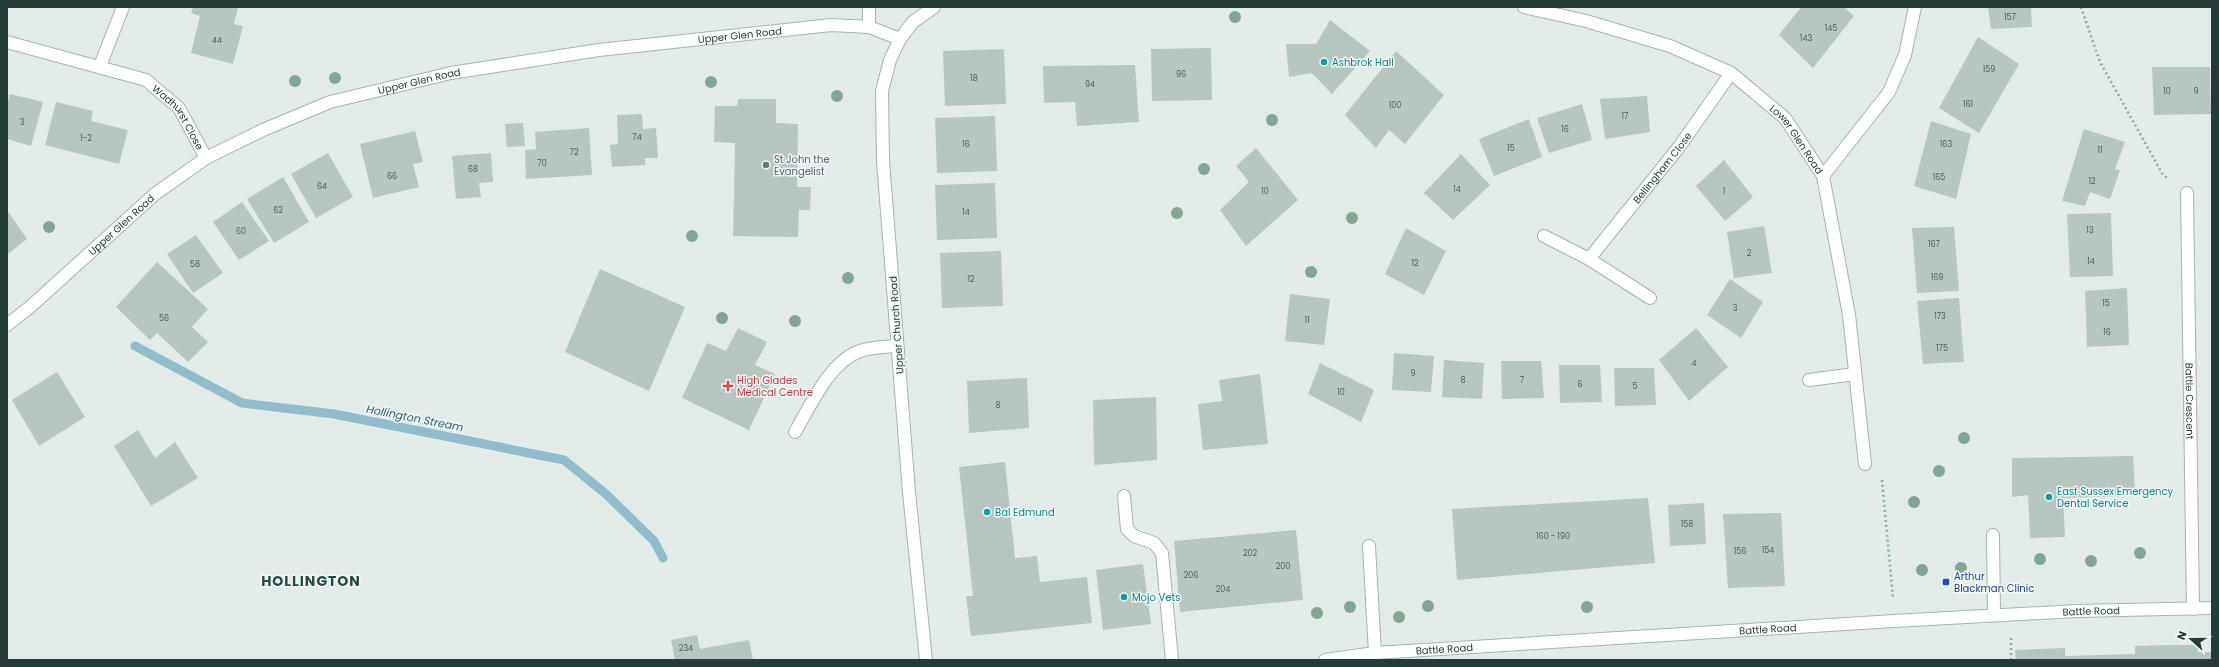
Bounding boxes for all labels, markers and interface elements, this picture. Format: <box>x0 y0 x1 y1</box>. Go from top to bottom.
house number: 157 <box>2004 12 2017 23</box>
street label: Upper Glen Road <box>697 23 783 47</box>
house number: 145 <box>1825 23 1837 34</box>
house number: 143 <box>1800 33 1812 44</box>
house number: 44 <box>212 35 222 46</box>
place label: Ashbrok Hall <box>1332 55 1394 70</box>
marker: Ashbrok Hall <box>1319 57 1329 67</box>
house number: 159 <box>1983 64 1995 75</box>
street label: Upper Glen Road <box>377 65 462 98</box>
house number: 96 <box>1176 69 1186 80</box>
house number: 18 <box>970 73 978 84</box>
house number: 94 <box>1085 79 1095 90</box>
street label: Wadhurst Close <box>149 81 207 153</box>
house number: 10 <box>2163 86 2171 97</box>
house number: 9 <box>2193 86 2199 97</box>
house number: 161 <box>1963 99 1973 110</box>
house number: 100 <box>1389 100 1401 111</box>
street label: Lower Glen Road <box>1766 101 1827 177</box>
house number: 17 <box>1622 111 1629 122</box>
house number: 3 <box>20 117 25 128</box>
house number: 16 <box>1561 124 1569 135</box>
street label: Bellingham Close <box>1630 129 1695 207</box>
house number: 74 <box>632 132 642 143</box>
house number: 1-2 <box>80 133 92 144</box>
house number: 16 <box>962 139 970 150</box>
house number: 163 <box>1940 139 1952 150</box>
house number: 15 <box>1507 143 1515 154</box>
house number: 11 <box>2097 145 2103 156</box>
house number: 72 <box>570 147 579 158</box>
place label: St John the Evangelist <box>774 152 830 179</box>
house number: 70 <box>537 158 547 169</box>
marker: St John the Evangelist <box>761 160 771 170</box>
house number: 68 <box>468 164 478 175</box>
house number: 66 <box>387 171 397 182</box>
house number: 165 <box>1933 172 1945 183</box>
house number: 12 <box>2088 176 2096 187</box>
house number: 64 <box>317 181 327 192</box>
house number: 14 <box>1453 184 1461 195</box>
house number: 10 <box>1261 186 1269 197</box>
house number: 1 <box>1723 186 1725 197</box>
street label: Upper Glen Road <box>85 191 158 259</box>
house number: 62 <box>273 205 283 216</box>
house number: 14 <box>962 207 970 218</box>
house number: 13 <box>2086 225 2094 236</box>
house number: 60 <box>236 226 246 237</box>
house number: 167 <box>1928 239 1941 250</box>
house number: 2 <box>1747 248 1752 259</box>
house number: 14 <box>2087 256 2095 267</box>
house number: 12 <box>1411 258 1419 269</box>
house number: 58 <box>190 259 200 270</box>
house number: 169 <box>1931 272 1943 283</box>
house number: 12 <box>967 274 975 285</box>
street label: Upper Church Road <box>886 275 907 375</box>
house number: 15 <box>2102 298 2110 309</box>
house number: 3 <box>1733 303 1738 314</box>
house number: 173 <box>1934 311 1946 322</box>
house number: 56 <box>159 313 169 324</box>
house number: 11 <box>1304 315 1310 326</box>
house number: 16 <box>2103 327 2111 338</box>
house number: 175 <box>1936 343 1948 354</box>
house number: 4 <box>1691 358 1697 369</box>
street label: Battle Crescent <box>2181 362 2198 440</box>
house number: 9 <box>1410 368 1416 379</box>
place label: High Glades Medical Centre <box>737 373 813 400</box>
house number: 8 <box>1460 375 1466 386</box>
house number: 7 <box>1520 375 1525 386</box>
house number: 6 <box>1577 379 1583 390</box>
marker: High Glades Medical Centre <box>722 380 734 392</box>
house number: 5 <box>1632 381 1638 392</box>
house number: 10 <box>1337 387 1345 398</box>
house number: 8 <box>995 400 1001 411</box>
water label: Hollington Stream <box>365 401 465 435</box>
place label: East Sussex Emergency Dental Service <box>2057 484 2174 511</box>
marker: East Sussex Emergency Dental Service <box>2044 492 2054 502</box>
place label: Bal Edmund <box>995 505 1055 520</box>
marker: Bal Edmund <box>982 507 992 517</box>
house number: 158 <box>1681 519 1693 530</box>
house number: 160 - 190 <box>1536 531 1570 542</box>
house number: 154 <box>1762 545 1774 556</box>
house number: 156 <box>1734 546 1746 557</box>
house number: 202 <box>1243 548 1258 559</box>
house number: 200 <box>1276 561 1290 572</box>
place label: Arthur Blackman Clinic <box>1954 569 2034 596</box>
house number: 206 <box>1184 570 1198 581</box>
district label: HOLLINGTON <box>261 571 361 591</box>
marker: Arthur Blackman Clinic <box>1941 577 1951 587</box>
house number: 204 <box>1216 584 1230 595</box>
place label: Mojo Vets <box>1132 590 1180 605</box>
marker: Mojo Vets <box>1119 592 1129 602</box>
street label: Battle Road <box>2062 603 2120 620</box>
north arrow <box>2171 619 2211 659</box>
street label: Battle Road <box>1739 620 1797 639</box>
text: N <box>2173 629 2191 642</box>
street label: Battle Road <box>1415 640 1474 658</box>
house number: 234 <box>679 643 693 654</box>

